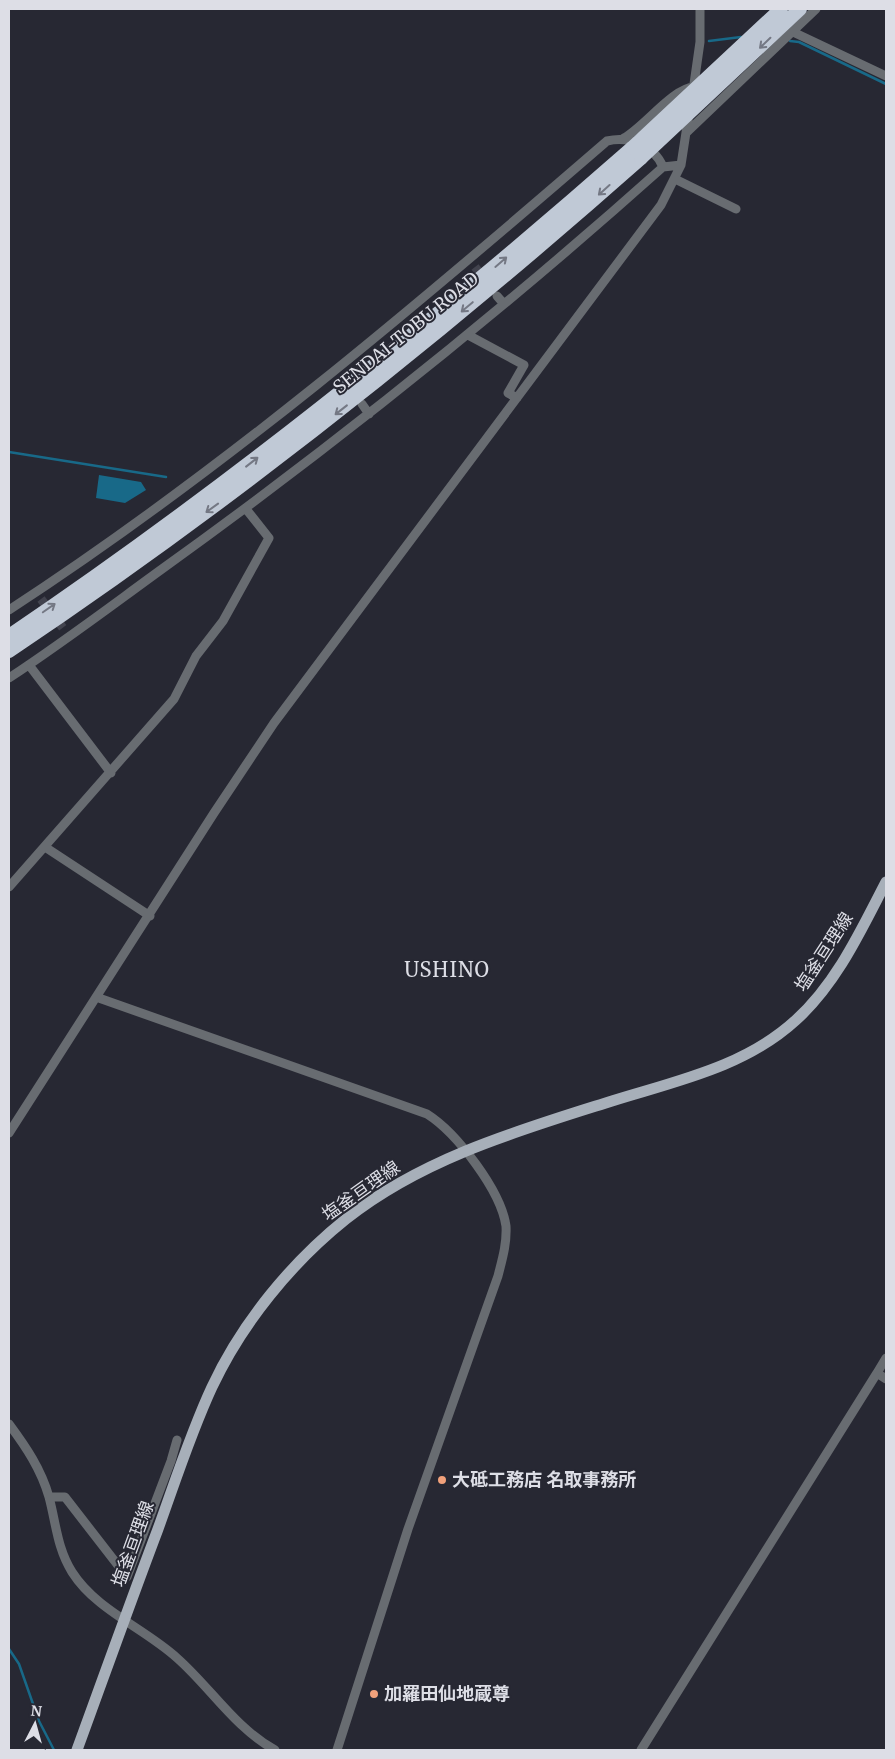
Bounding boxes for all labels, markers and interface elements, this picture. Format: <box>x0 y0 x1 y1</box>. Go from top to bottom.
one-way arrow <box>759 37 771 49</box>
one-way arrow <box>598 184 611 196</box>
one-way arrow <box>495 256 508 267</box>
street label: SENDAI-TOBU ROAD <box>328 267 483 398</box>
one-way arrow <box>461 302 474 313</box>
one-way arrow <box>335 404 348 415</box>
one-way arrow <box>245 457 259 467</box>
one-way arrow <box>205 503 219 513</box>
one-way arrow <box>42 603 56 613</box>
street label: 塩釜亘理線 <box>789 908 858 996</box>
district label: USHINO <box>404 957 490 982</box>
street label: 塩釜亘理線 <box>317 1155 404 1226</box>
place label: 大砥工務店 名取事務所 <box>452 1468 636 1491</box>
marker: 大砥工務店 名取事務所 <box>436 1474 448 1486</box>
street label: 塩釜亘理線 <box>106 1498 159 1590</box>
place label: 加羅田仙地蔵尊 <box>384 1682 510 1705</box>
marker: 加羅田仙地蔵尊 <box>368 1688 380 1700</box>
north arrow <box>10 1699 60 1749</box>
text: N <box>30 1702 43 1721</box>

